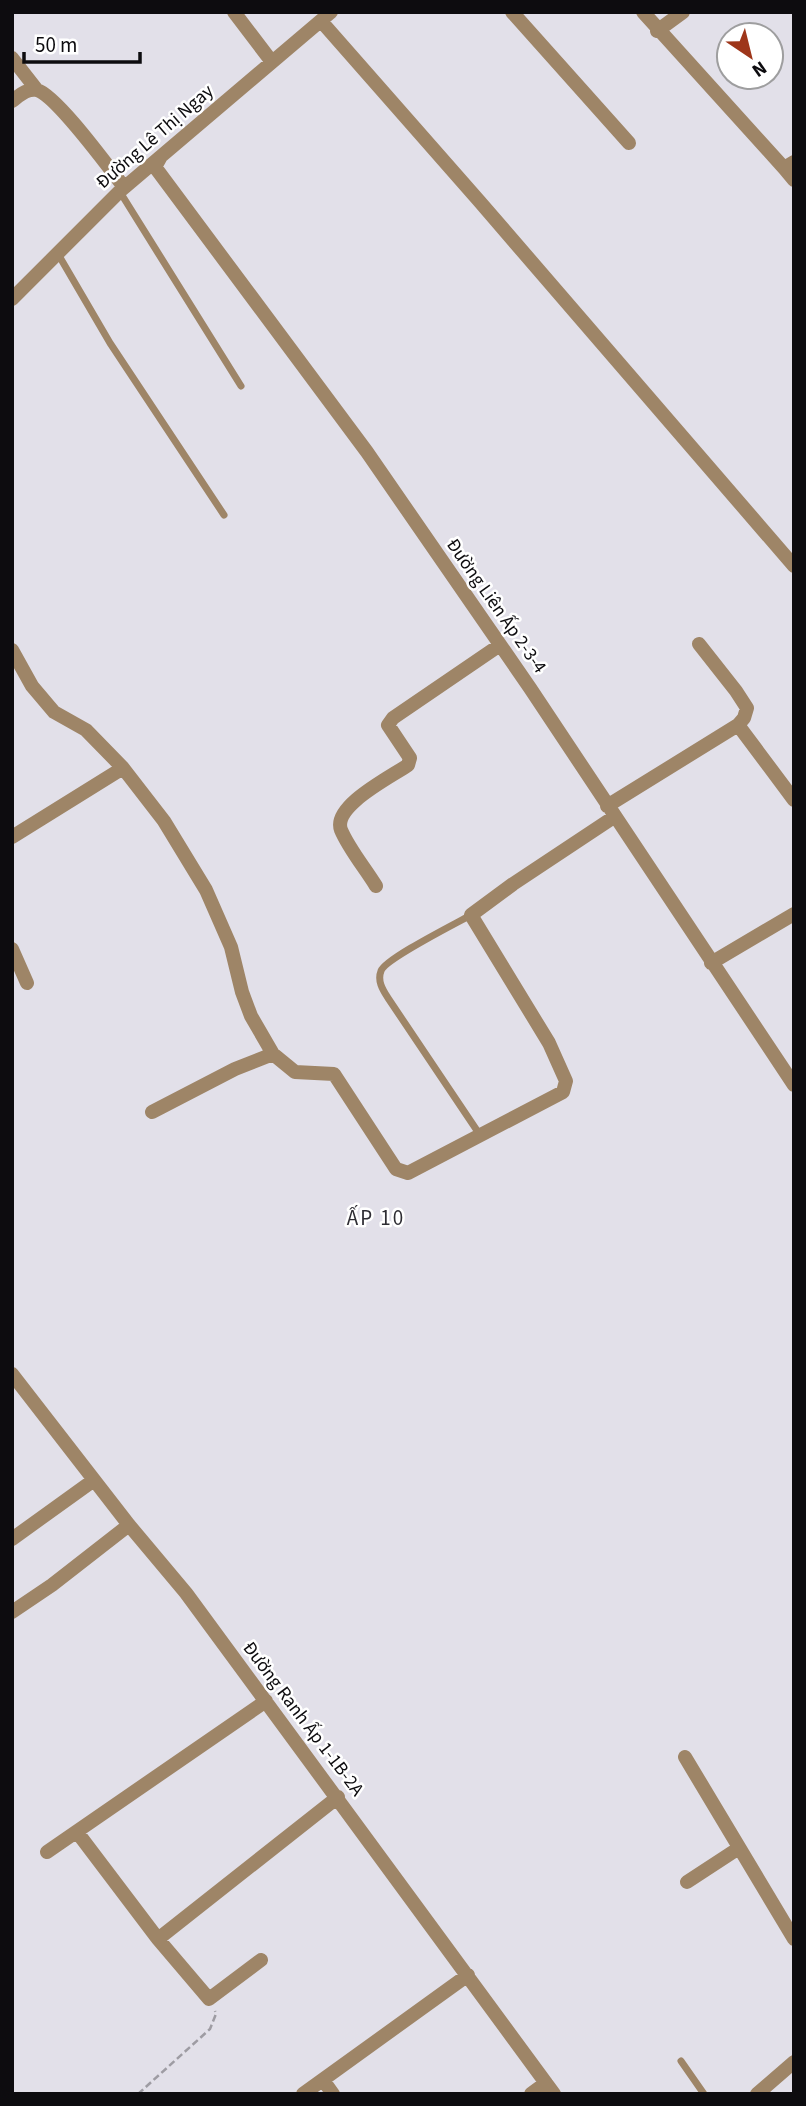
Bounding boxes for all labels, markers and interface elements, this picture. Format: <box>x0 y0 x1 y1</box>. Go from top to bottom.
scale bar <box>24 21 140 65</box>
north arrow <box>715 21 785 91</box>
text: 50 m <box>35 30 77 60</box>
text: N <box>746 54 772 83</box>
street label: Đường Lê Thị Ngay <box>90 78 220 196</box>
street label: Đường Liên Ấp 2-3-4 <box>439 533 553 679</box>
district label: ẤP 10 <box>347 1203 405 1233</box>
street label: Đường Ranh Ấp 1-1B-2A <box>236 1636 371 1803</box>

